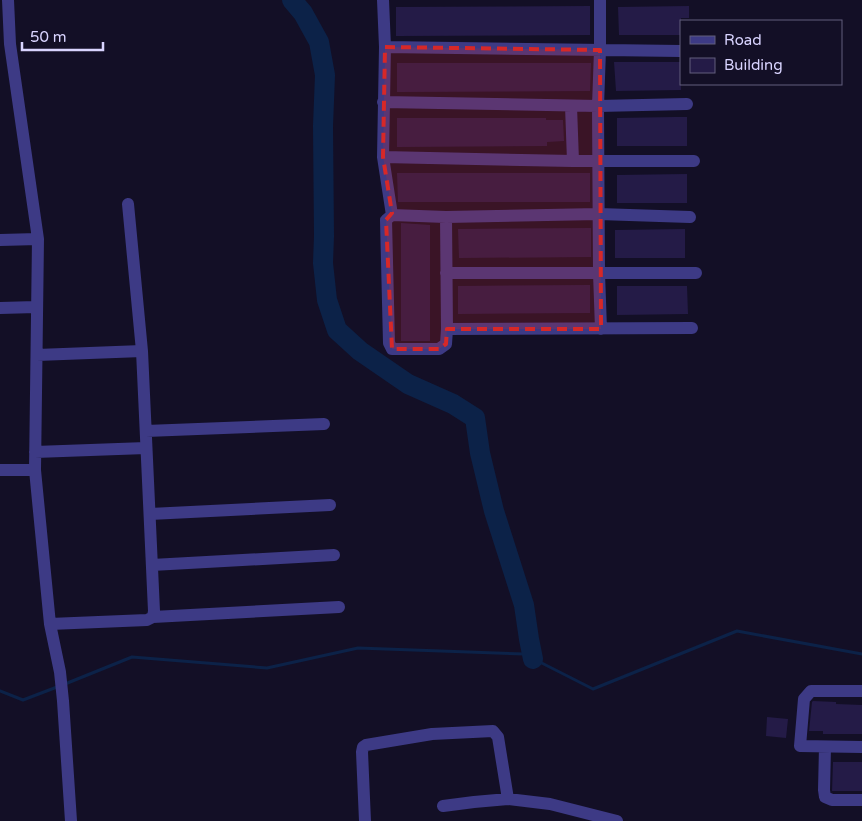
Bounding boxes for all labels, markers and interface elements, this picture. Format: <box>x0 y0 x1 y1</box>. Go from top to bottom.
scale bar <box>22 20 104 52</box>
legend <box>680 20 842 85</box>
text: 50 m <box>30 28 67 46</box>
text: Road <box>724 31 762 49</box>
text: Building <box>724 56 783 74</box>

